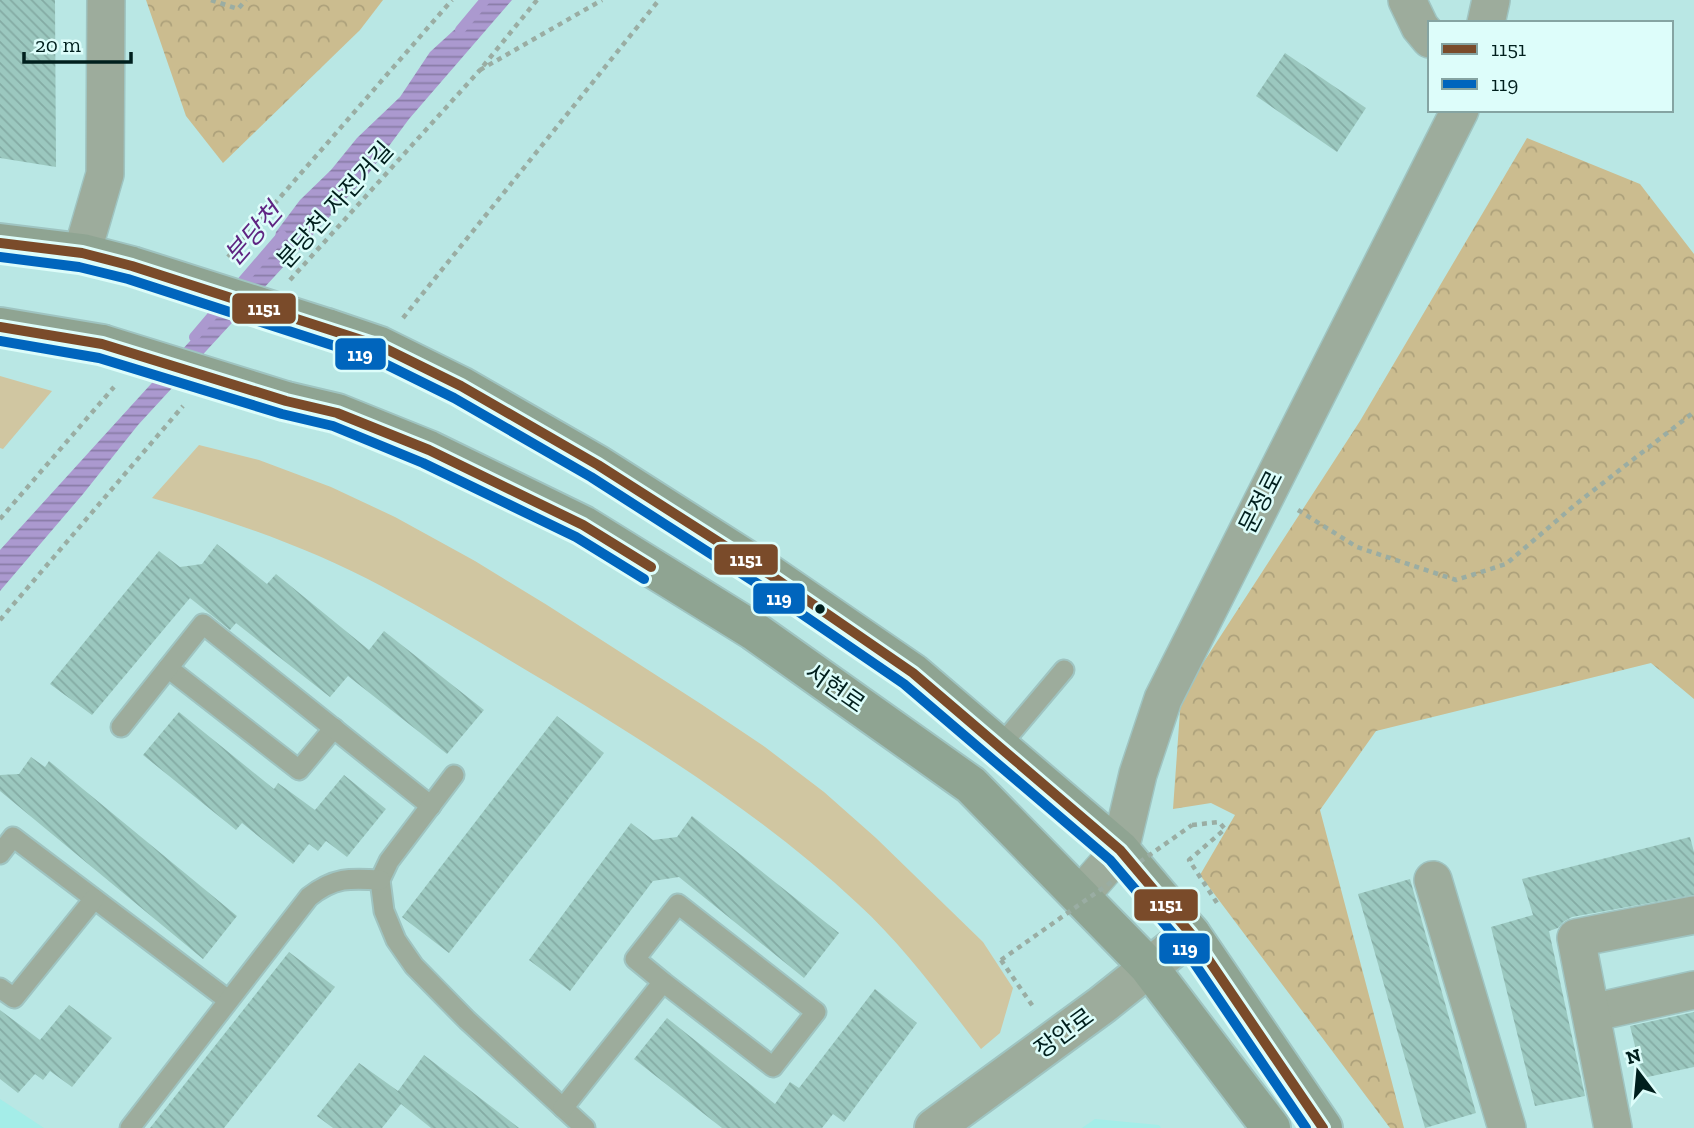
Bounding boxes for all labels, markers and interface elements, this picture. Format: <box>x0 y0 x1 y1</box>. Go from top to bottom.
scale bar <box>24 21 131 65</box>
legend <box>1428 21 1673 112</box>
text: 20 m <box>35 32 81 57</box>
text: 1151 <box>1491 36 1526 61</box>
text: 119 <box>1491 71 1518 96</box>
street label: 분당천 자전거길 <box>270 136 399 274</box>
water label: 분당천 <box>217 194 291 272</box>
line badge: 1151 <box>231 292 297 325</box>
text: 1151 <box>248 297 281 320</box>
line badge: 119 <box>334 337 387 371</box>
text: 119 <box>347 343 373 366</box>
street label: 문정로 <box>1233 466 1289 538</box>
line badge: 1151 <box>713 543 779 576</box>
text: 1151 <box>730 548 763 571</box>
line badge: 119 <box>752 582 806 615</box>
text: 119 <box>766 587 792 610</box>
unlabelled marker <box>813 602 827 616</box>
street label: 서현로 <box>800 657 871 718</box>
line badge: 1151 <box>1133 888 1199 922</box>
text: 1151 <box>1150 893 1183 916</box>
line badge: 119 <box>1158 932 1211 965</box>
text: 119 <box>1172 937 1198 960</box>
street label: 장안로 <box>1028 1001 1099 1064</box>
north arrow <box>1603 1037 1673 1107</box>
text: N <box>1623 1043 1644 1069</box>

